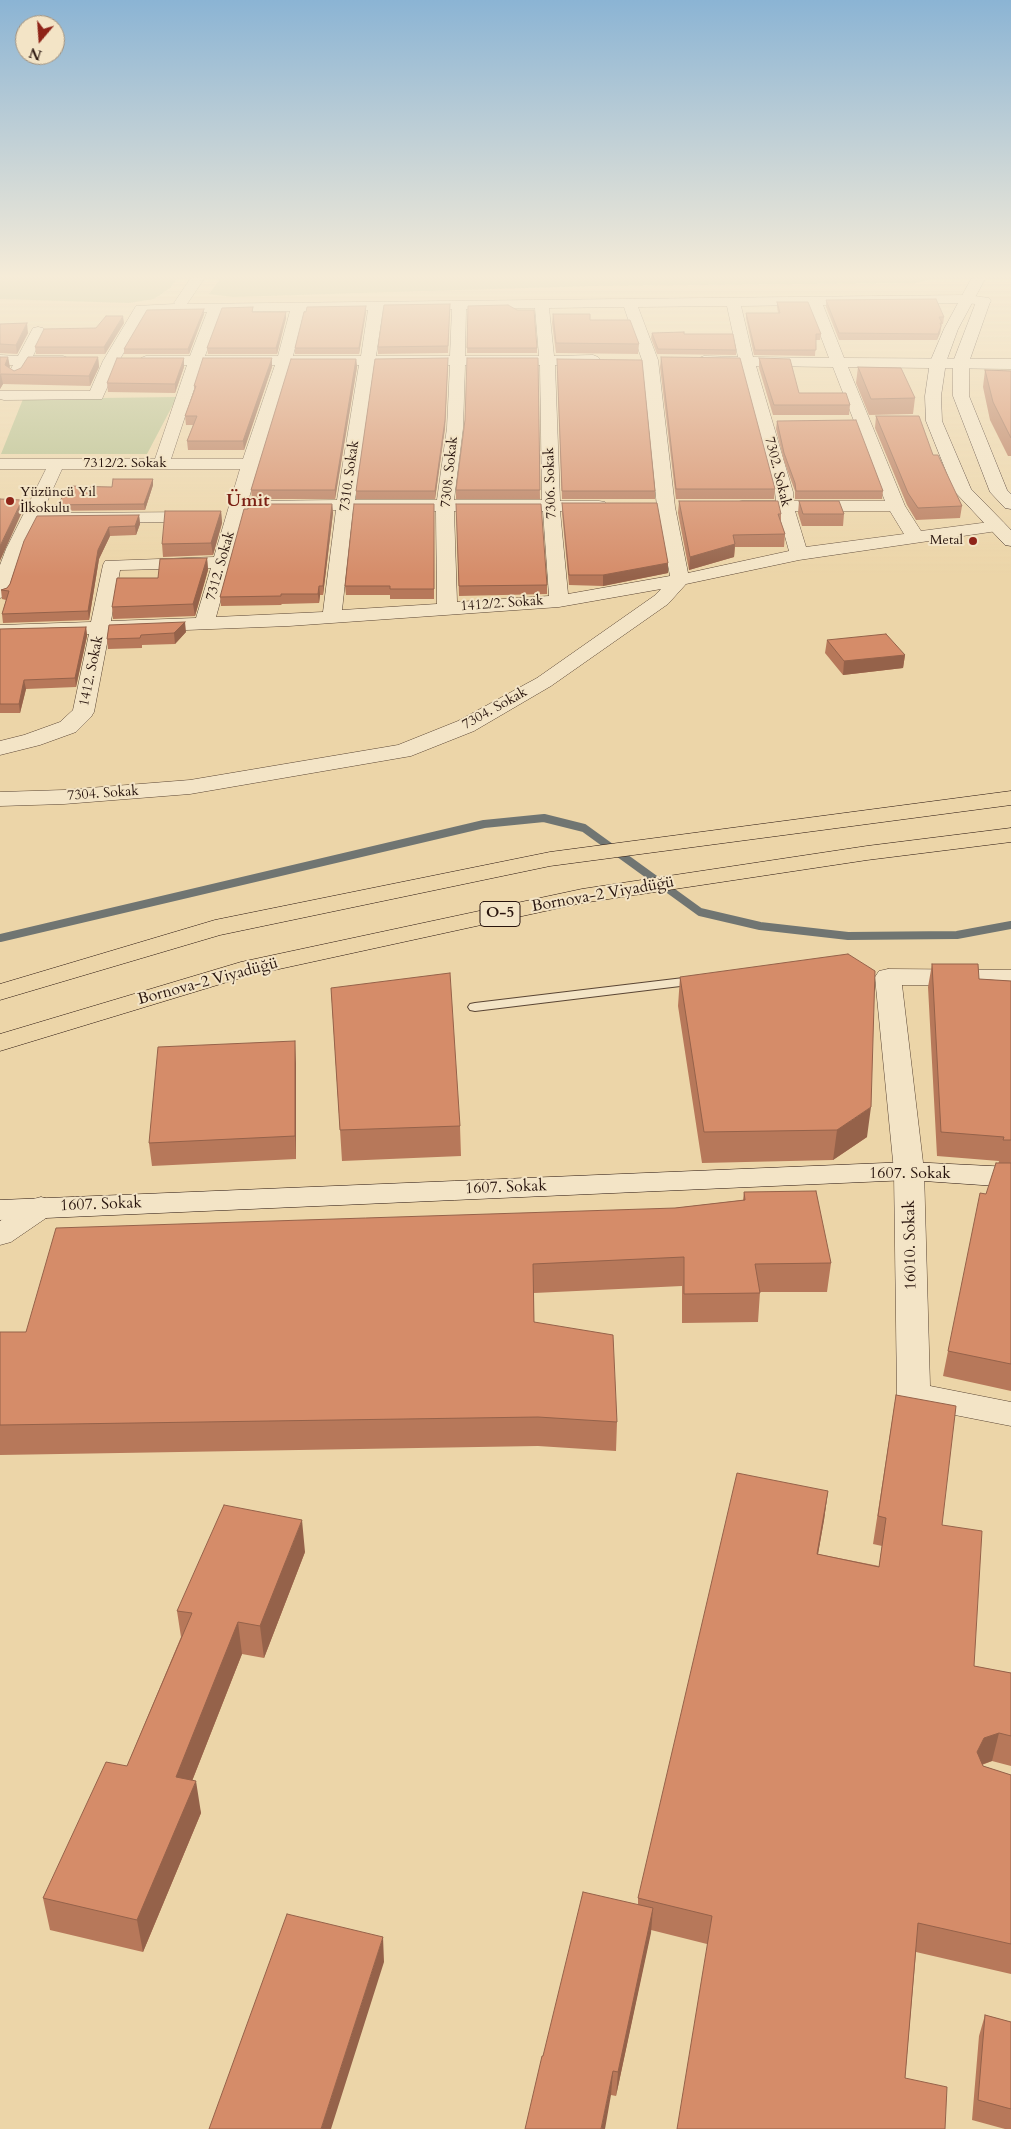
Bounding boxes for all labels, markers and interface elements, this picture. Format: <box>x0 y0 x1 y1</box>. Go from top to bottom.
north arrow <box>15 15 65 65</box>
text: N <box>27 43 44 65</box>
street label: 7302. Sokak <box>760 435 794 509</box>
street label: 7308. Sokak <box>438 436 462 508</box>
street label: 7310. Sokak <box>337 439 363 513</box>
street label: 7306. Sokak <box>541 447 561 519</box>
street label: 7312/2. Sokak <box>83 456 167 472</box>
place label: Yüzüncü Yıl İlkokulu <box>20 485 96 518</box>
district label: Ümit <box>226 491 270 513</box>
marker: Yüzüncü Yıl İlkokulu <box>4 495 16 507</box>
street label: 7312. Sokak <box>203 529 239 603</box>
place label: Metal <box>929 533 963 549</box>
marker: Metal <box>967 535 979 547</box>
street label: 1412/2. Sokak <box>460 593 544 615</box>
street label: 1412. Sokak <box>76 634 108 708</box>
street label: 7304. Sokak <box>460 684 530 734</box>
street label: 7304. Sokak <box>67 783 139 805</box>
street label: Bornova-2 Viyadüğü <box>530 873 676 917</box>
road number: O-5 <box>480 902 520 926</box>
street label: Bornova-2 Viyadüğü <box>136 954 280 1010</box>
street label: 1607. Sokak <box>869 1164 951 1184</box>
street label: 1607. Sokak <box>465 1177 547 1199</box>
street label: 1607. Sokak <box>60 1194 142 1216</box>
street label: 16010. Sokak <box>901 1200 921 1290</box>

